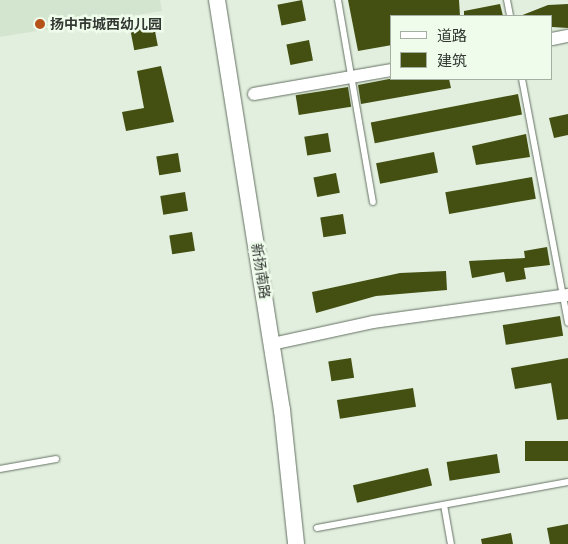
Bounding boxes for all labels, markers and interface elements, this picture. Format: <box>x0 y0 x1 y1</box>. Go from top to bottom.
legend <box>390 15 553 80</box>
place label: 扬中市城西幼儿园 <box>50 16 162 32</box>
marker: 扬中市城西幼儿园 <box>34 18 46 30</box>
text: 道路 <box>437 27 467 44</box>
text: 建筑 <box>437 52 467 69</box>
street label: 新扬南路 <box>248 242 274 300</box>

